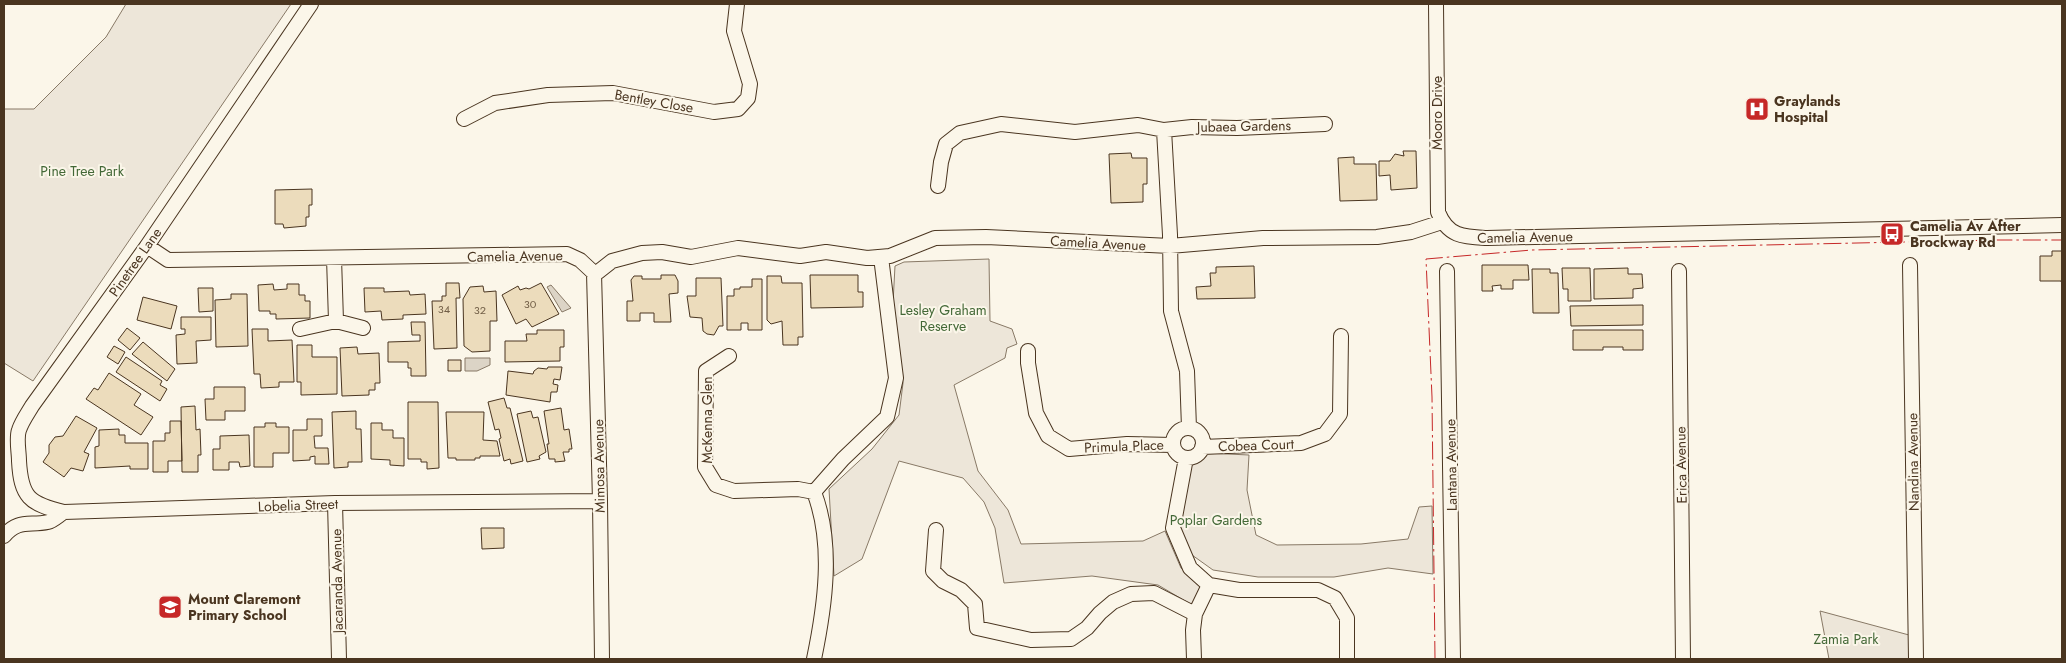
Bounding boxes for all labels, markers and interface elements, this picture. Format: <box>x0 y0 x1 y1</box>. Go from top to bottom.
street label: Mooro Drive <box>1427 76 1447 150</box>
street label: Bentley Close <box>613 84 695 118</box>
place label: Graylands Hospital <box>1774 91 1841 127</box>
hospital icon: Graylands Hospital <box>1744 96 1770 122</box>
street label: Jubaea Gardens <box>1195 115 1292 137</box>
park label: Pine Tree Park <box>40 161 125 181</box>
place label: Camelia Av After Brockway Rd <box>1910 216 2021 252</box>
bus stop icon: Camelia Av After Brockway Rd <box>1879 221 1905 247</box>
street label: Pinetree Lane <box>104 223 166 301</box>
street label: Camelia Avenue <box>1477 226 1573 248</box>
street label: Camelia Avenue <box>1050 231 1146 255</box>
street label: Camelia Avenue <box>467 245 563 267</box>
house number: 30 <box>524 296 537 312</box>
park label: Lesley Graham Reserve <box>899 300 987 336</box>
house number: 34 <box>438 301 451 317</box>
house number: 32 <box>474 302 486 318</box>
street label: McKenna Glen <box>697 377 717 464</box>
street label: Nandina Avenue <box>1902 413 1924 511</box>
street label: Mimosa Avenue <box>588 419 610 513</box>
street label: Lantana Avenue <box>1440 419 1462 511</box>
street label: Erica Avenue <box>1670 426 1692 504</box>
street label: Cobea Court <box>1218 434 1295 456</box>
street label: Primula Place <box>1084 435 1164 457</box>
street label: Lobelia Street <box>258 494 339 516</box>
park label: Poplar Gardens <box>1170 510 1263 530</box>
street label: Jacaranda Avenue <box>326 528 348 636</box>
place label: Mount Claremont Primary School <box>188 589 301 625</box>
school or university icon: Mount Claremont Primary School <box>157 594 183 620</box>
park label: Zamia Park <box>1814 629 1879 649</box>

